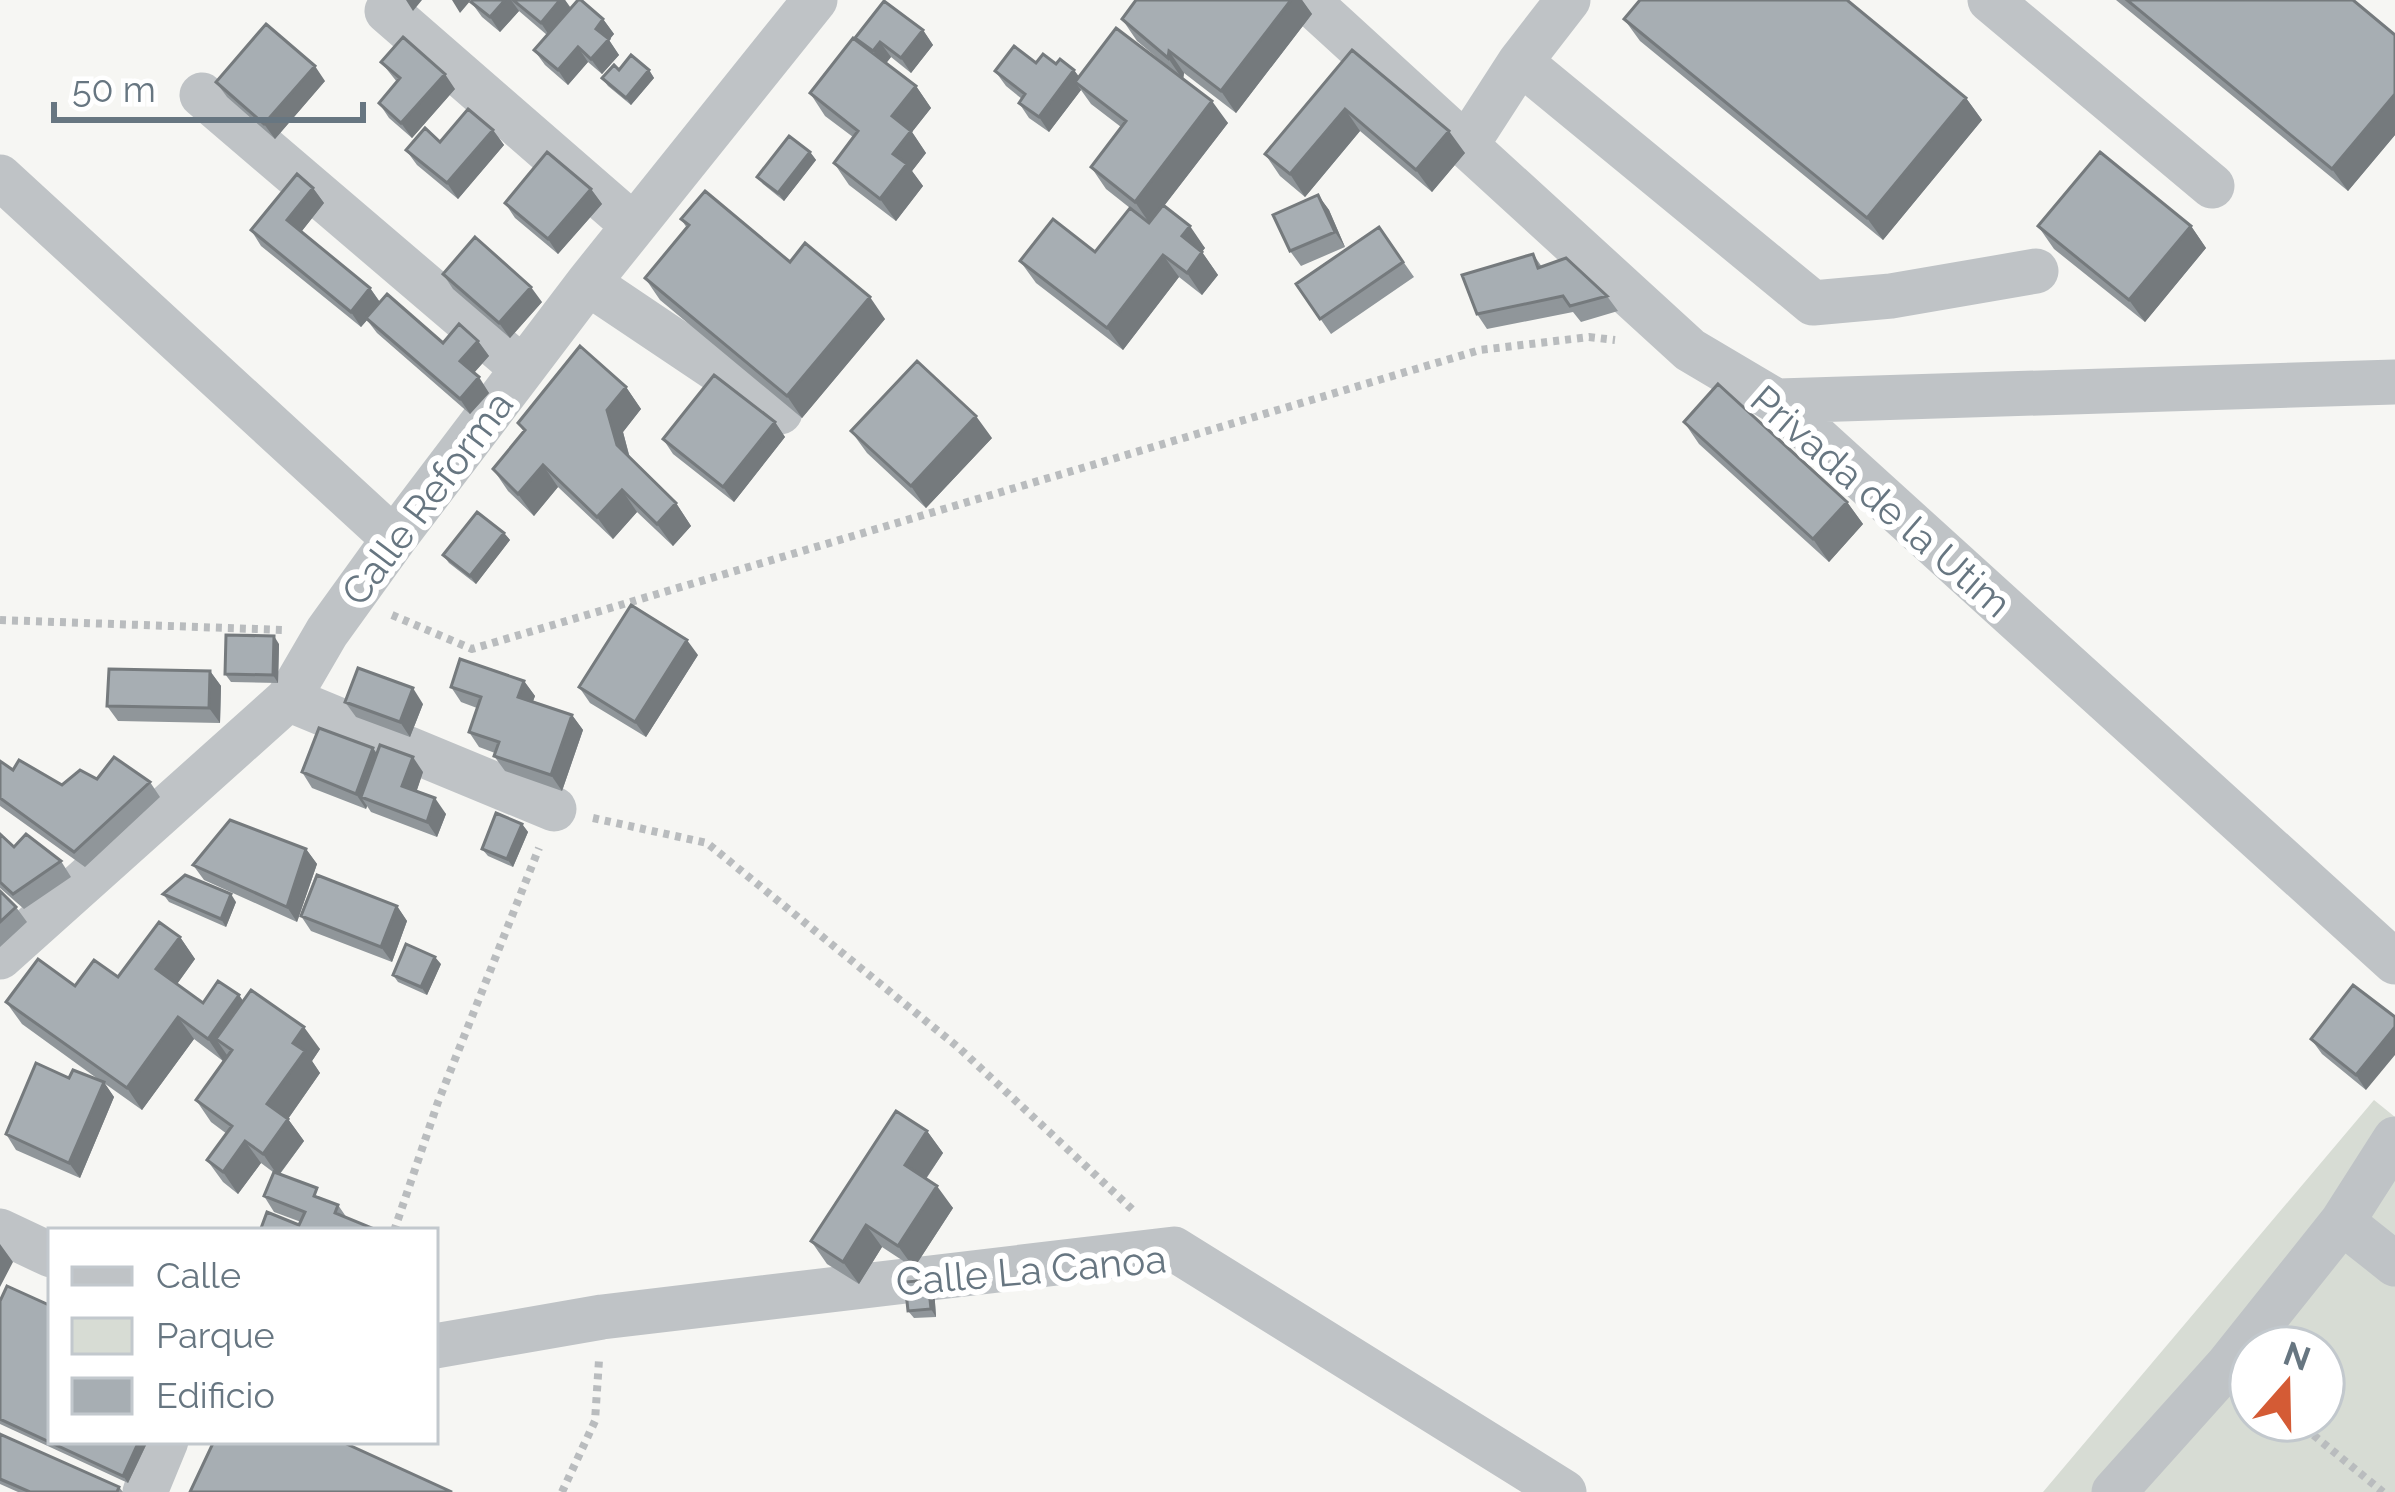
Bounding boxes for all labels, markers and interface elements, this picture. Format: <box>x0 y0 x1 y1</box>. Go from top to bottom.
scale bar <box>54 48 363 122</box>
text: 50 m <box>72 68 156 110</box>
street label: Privada de la Utim <box>1742 376 2020 626</box>
street label: Calle Reforma <box>332 382 522 614</box>
legend <box>48 1228 438 1444</box>
street label: Calle La Canoa <box>894 1235 1168 1305</box>
text: Calle <box>156 1254 241 1296</box>
text: Parque <box>156 1314 275 1356</box>
north arrow <box>2227 1324 2347 1444</box>
text: N <box>2279 1334 2316 1379</box>
text: Edificio <box>156 1374 275 1416</box>

